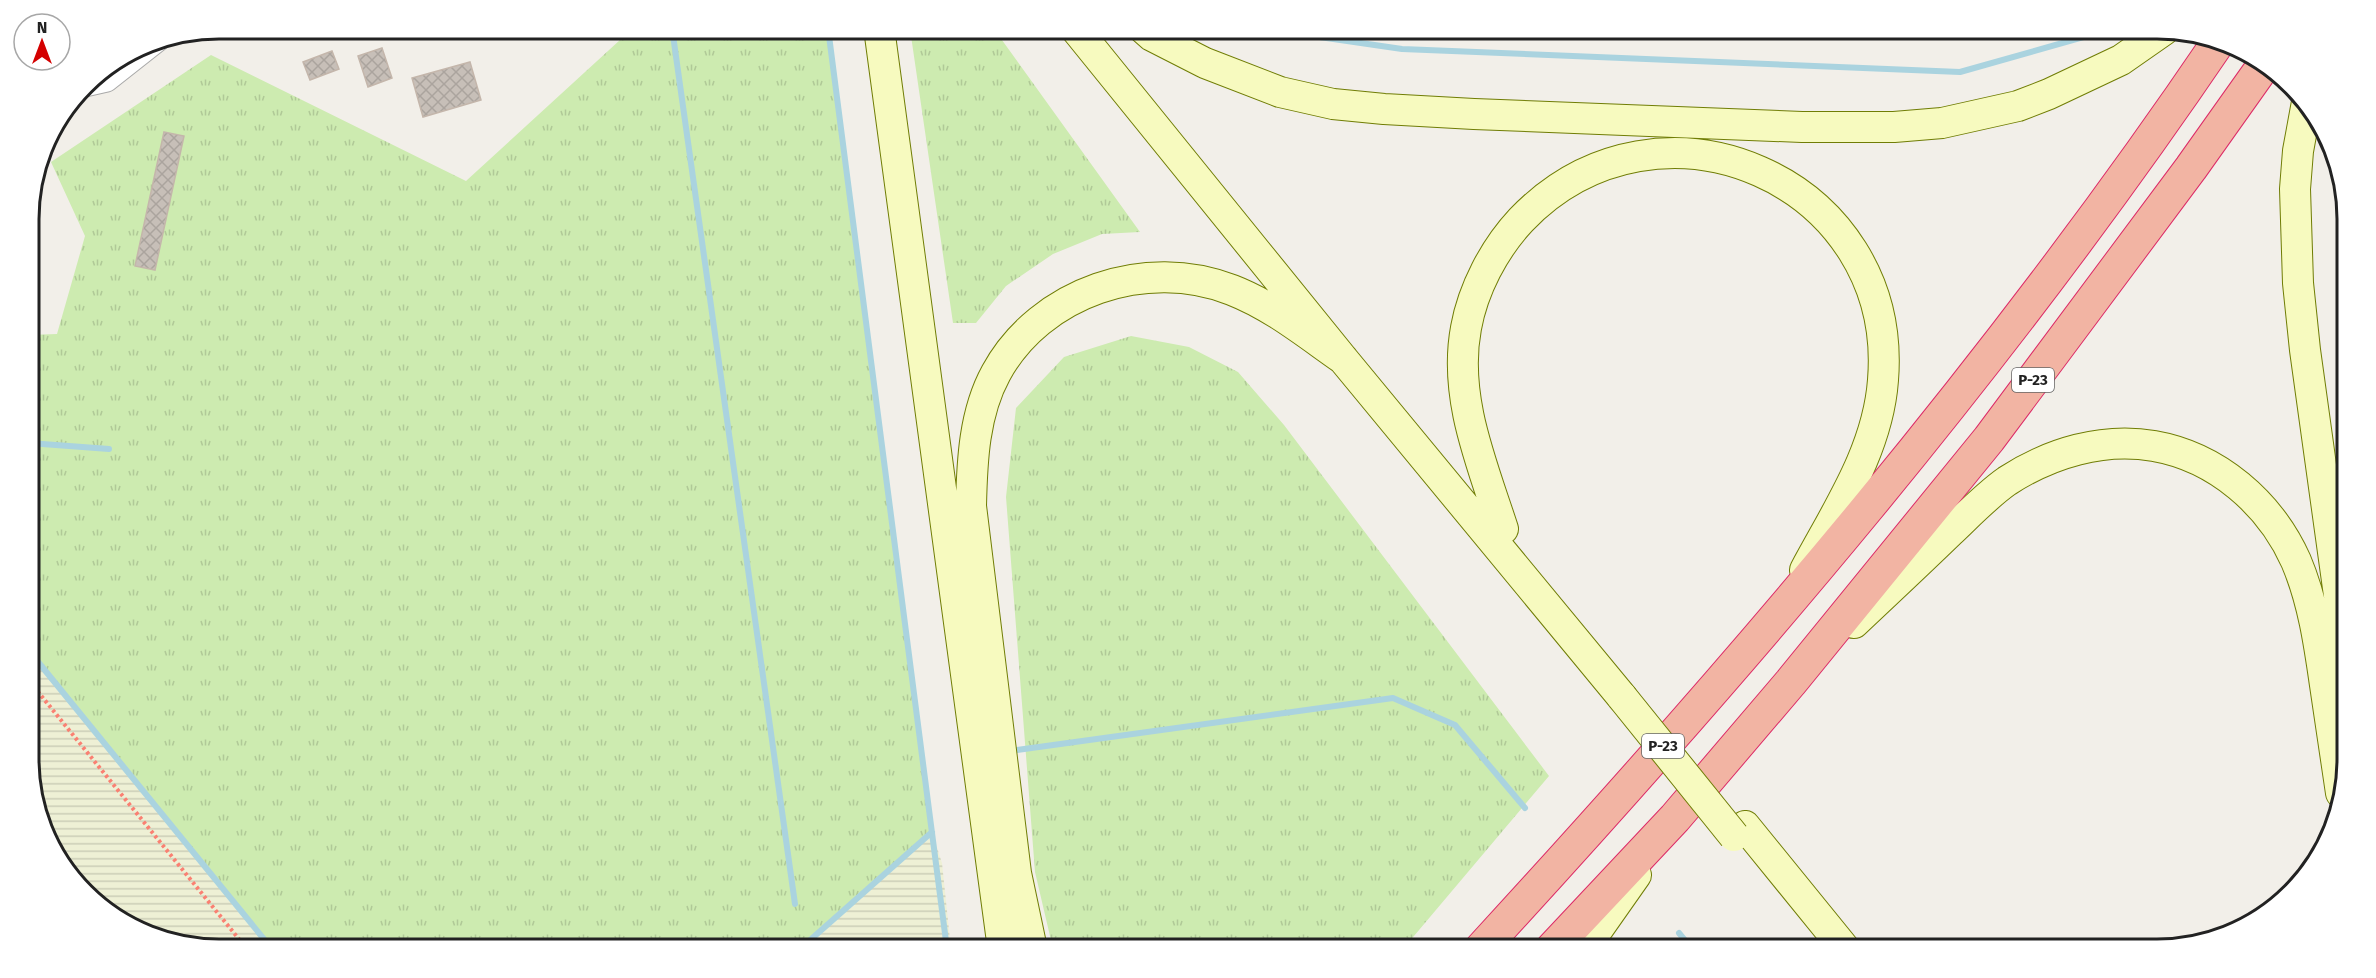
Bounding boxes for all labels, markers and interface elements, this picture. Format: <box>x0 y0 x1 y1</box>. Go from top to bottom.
north arrow <box>12 12 72 72</box>
text: N <box>37 18 47 37</box>
road number: Р-23 <box>2012 368 2054 392</box>
road number: Р-23 <box>1642 734 1684 758</box>

